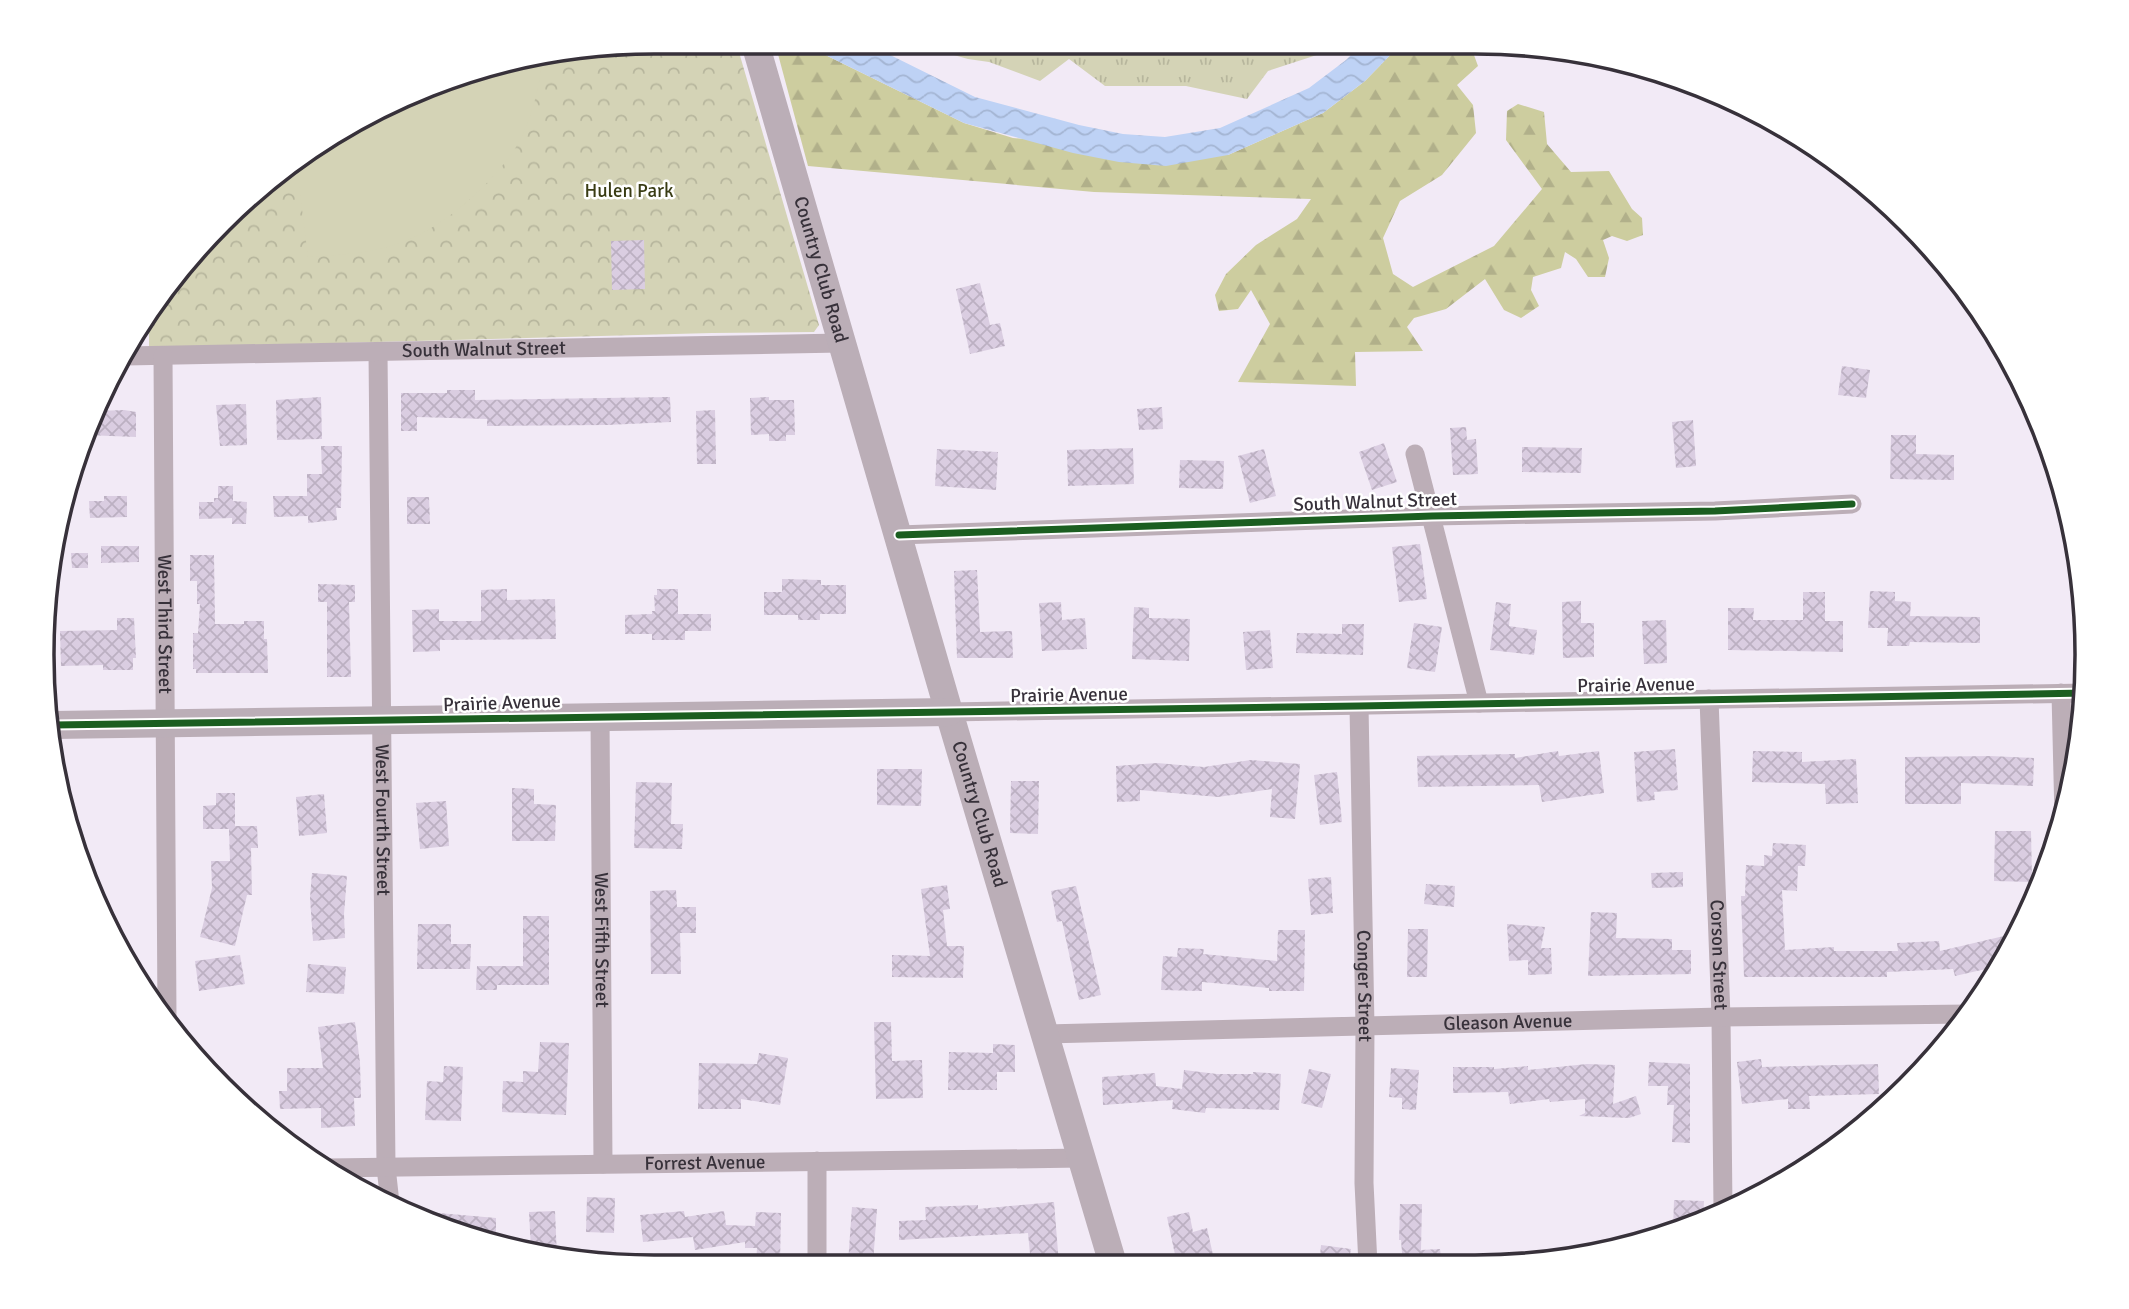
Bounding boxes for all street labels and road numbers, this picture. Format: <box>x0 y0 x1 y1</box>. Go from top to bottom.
street label: Country Club Road <box>788 194 853 346</box>
street label: South Walnut Street <box>402 336 566 363</box>
street label: South Walnut Street <box>1293 487 1458 517</box>
street label: West Third Street <box>152 554 177 694</box>
street label: Prairie Avenue <box>1577 672 1695 698</box>
street label: Prairie Avenue <box>1010 682 1128 708</box>
street label: Prairie Avenue <box>443 689 561 717</box>
street label: Country Club Road <box>946 738 1012 890</box>
street label: West Fourth Street <box>370 744 395 896</box>
street label: West Fifth Street <box>589 872 614 1008</box>
street label: Corson Street <box>1705 899 1733 1011</box>
street label: Conger Street <box>1351 930 1377 1042</box>
street label: Gleason Avenue <box>1443 1009 1573 1036</box>
street label: Forrest Avenue <box>644 1150 766 1176</box>

